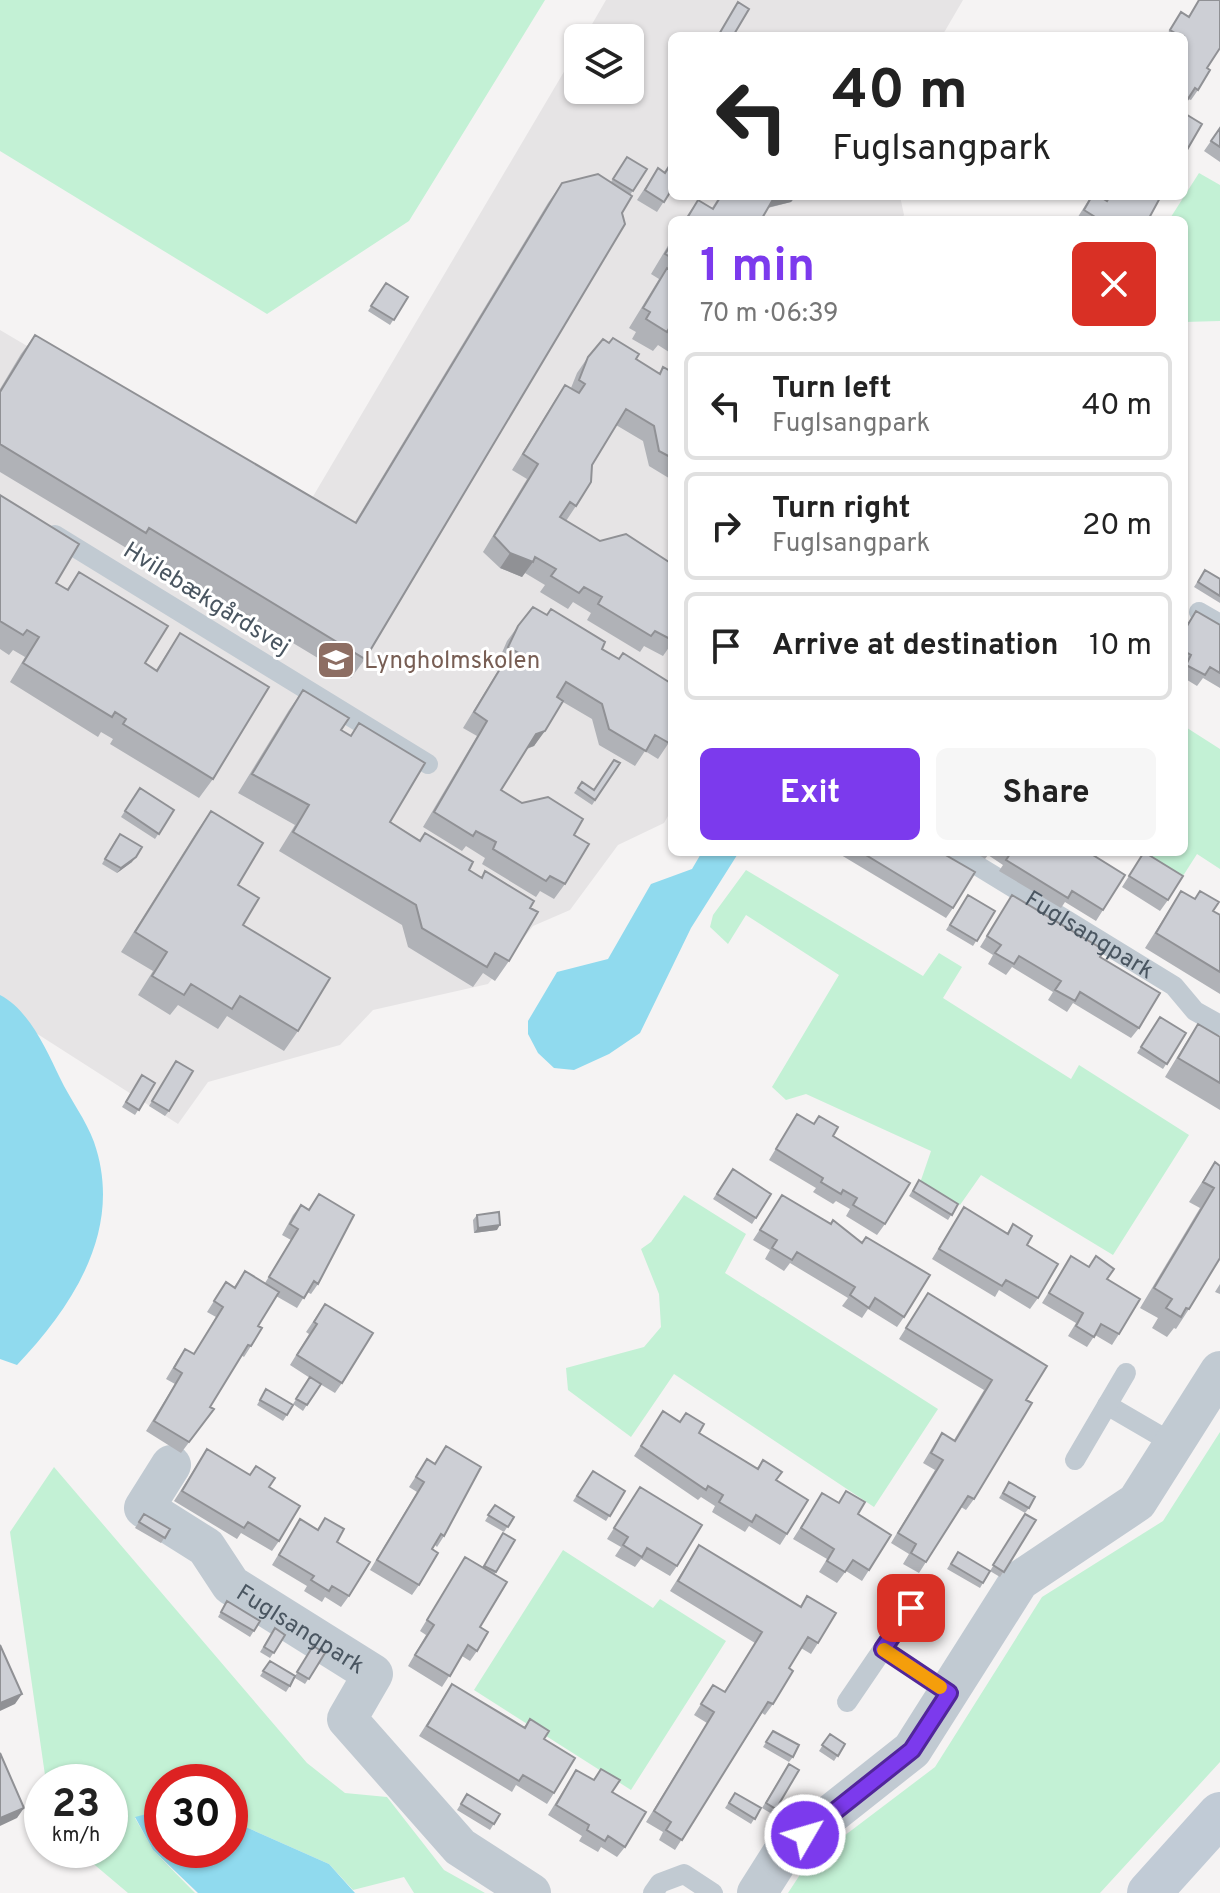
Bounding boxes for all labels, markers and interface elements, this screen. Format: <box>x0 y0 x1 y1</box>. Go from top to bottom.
map controls <box>564 24 644 104</box>
button: layers <box>564 24 644 104</box>
text: 40 m <box>832 58 968 128</box>
icon: left <box>700 64 804 168</box>
text: Fuglsangpark <box>832 127 1051 173</box>
text: 1 min <box>700 238 815 298</box>
button: close <box>1072 242 1156 326</box>
text: 70 m · 06:39 <box>700 298 839 331</box>
text: Turn left <box>772 371 892 408</box>
icon: left <box>704 384 748 428</box>
text: 40 m <box>1082 388 1152 425</box>
text: Fuglsangpark <box>772 408 930 441</box>
text: Turn right <box>772 491 910 528</box>
icon: right <box>704 504 748 548</box>
text: 20 m <box>1082 508 1152 545</box>
text: Fuglsangpark <box>772 528 930 561</box>
street label: Hvilebækgårdsvej <box>117 536 295 663</box>
icon: arrive <box>704 624 748 668</box>
text: Arrive at destination <box>772 628 1058 665</box>
text: 10 m <box>1089 628 1152 665</box>
school or university icon: Lyngholmskolen <box>315 639 357 681</box>
place label: Lyngholmskolen <box>364 647 540 677</box>
button: Exit <box>700 748 920 840</box>
button: Share <box>936 748 1156 840</box>
street label: Fuglsangpark <box>1019 885 1159 987</box>
pin <box>877 1574 945 1642</box>
street label: Fuglsangpark <box>230 1579 370 1682</box>
icon: arrive <box>889 1586 933 1630</box>
speed limit sign: 30 <box>144 1764 248 1868</box>
text: 23 <box>52 1781 100 1831</box>
position arrow <box>763 1793 847 1877</box>
text: km/h <box>52 1823 100 1849</box>

